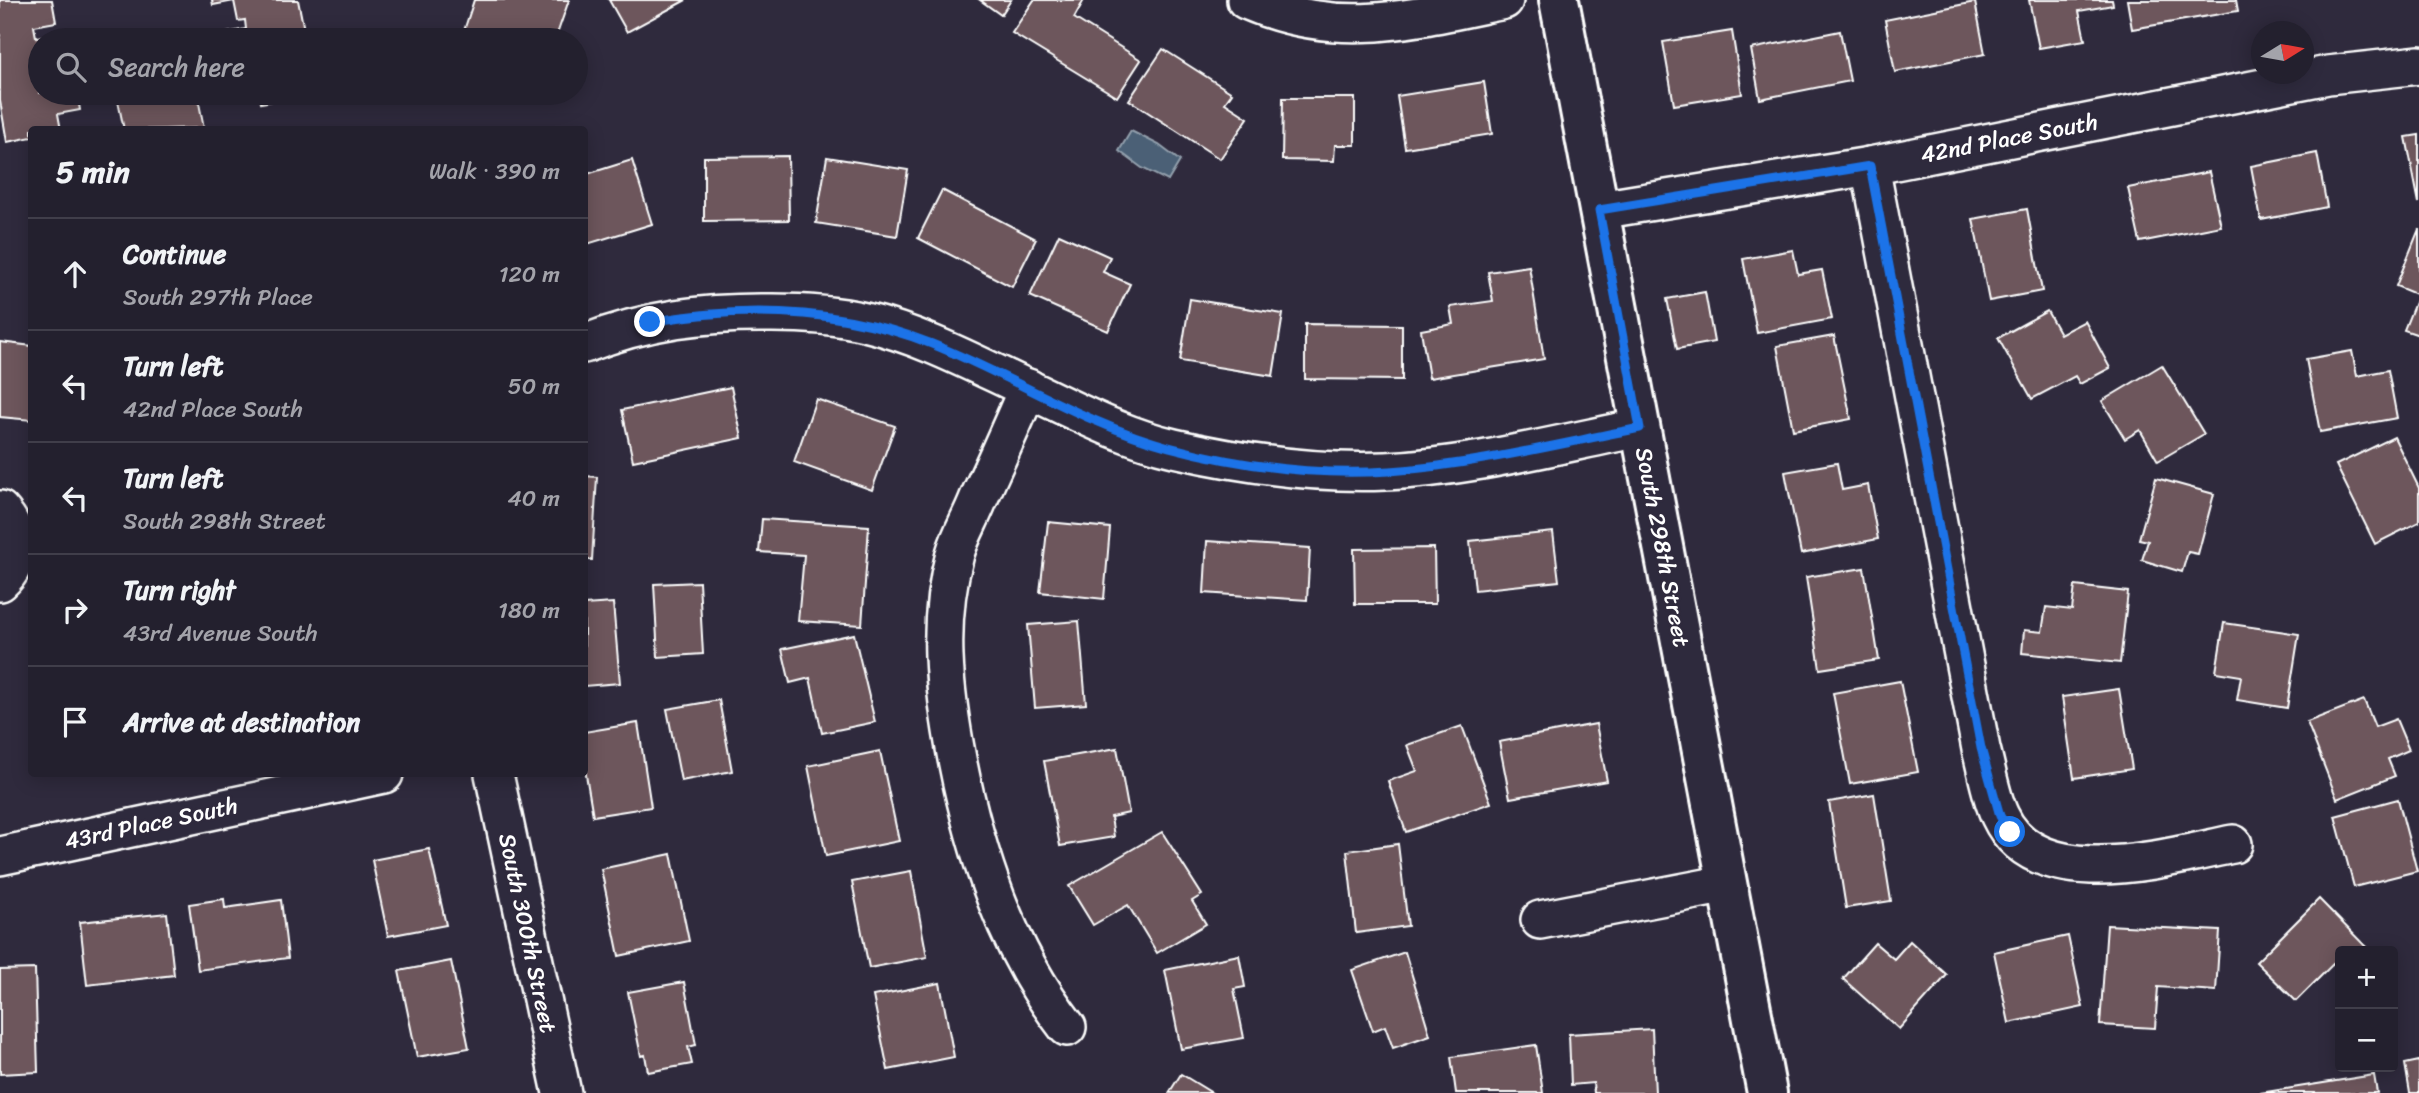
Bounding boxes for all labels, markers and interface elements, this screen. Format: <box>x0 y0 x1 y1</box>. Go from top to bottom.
north arrow <box>2251 21 2314 84</box>
search box <box>28 28 588 105</box>
text: Search here <box>108 44 245 90</box>
icon: search <box>52 48 90 86</box>
street label: 42nd Place South <box>1917 101 2101 176</box>
text: 5 min <box>56 145 130 199</box>
text: Walk · 390 m <box>429 151 560 192</box>
text: Continue <box>123 231 226 277</box>
text: 120 m <box>499 254 560 295</box>
icon: ahead <box>56 255 94 293</box>
text: South 297th Place <box>123 277 313 318</box>
route end <box>634 306 665 337</box>
text: Turn left <box>123 343 223 389</box>
text: 50 m <box>508 366 560 407</box>
icon: left <box>56 367 94 405</box>
text: 42nd Place South <box>123 389 303 430</box>
street label: South 298th Street <box>1623 444 1702 651</box>
text: Turn left <box>123 455 223 501</box>
text: 40 m <box>507 478 560 519</box>
icon: left <box>56 479 94 517</box>
text: South 298th Street <box>123 501 326 542</box>
text: Turn right <box>123 567 236 613</box>
text: 180 m <box>498 590 560 631</box>
icon: right <box>56 591 94 629</box>
text: 43rd Avenue South <box>123 613 318 654</box>
text: Arrive at destination <box>123 699 360 745</box>
icon: arrive <box>56 703 94 741</box>
street label: 43rd Place South <box>61 785 242 862</box>
route start <box>1994 816 2025 847</box>
street label: South 300th Street <box>486 829 569 1037</box>
map controls <box>2335 946 2398 1072</box>
button: + <box>2335 946 2398 1009</box>
button: − <box>2335 1009 2398 1072</box>

